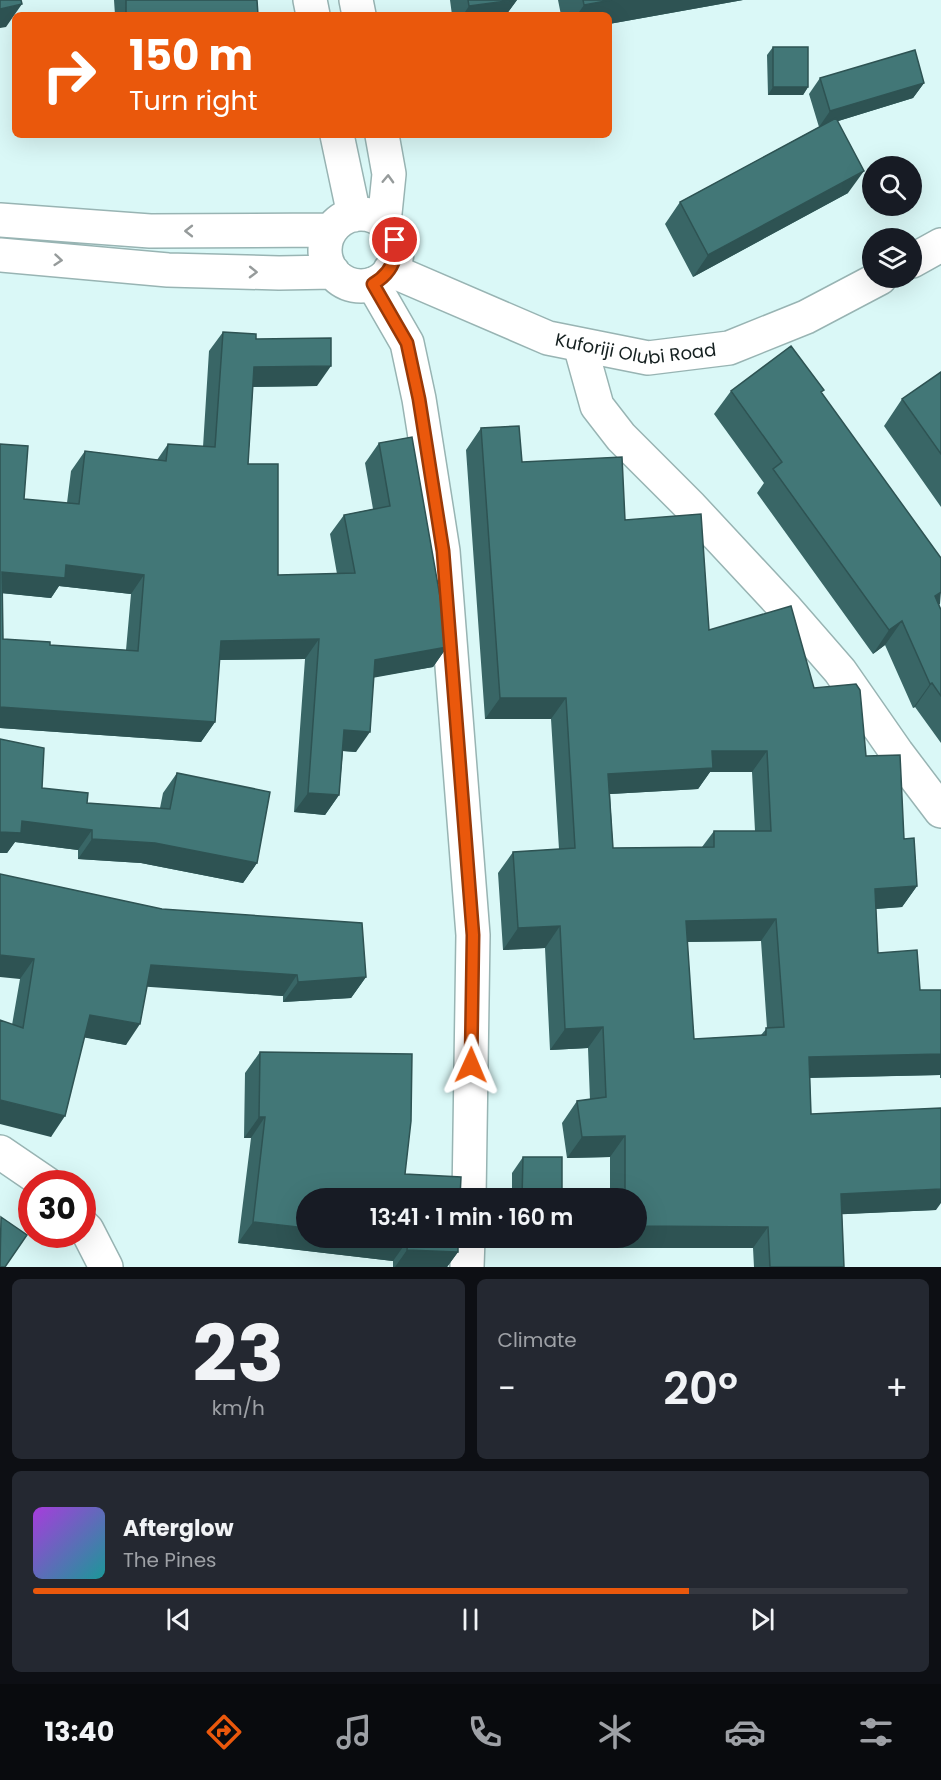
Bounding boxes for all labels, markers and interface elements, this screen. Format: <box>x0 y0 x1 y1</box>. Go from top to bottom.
text: 150 m <box>129 26 253 85</box>
icon: right <box>30 36 108 114</box>
text: Turn right <box>129 82 258 119</box>
map controls <box>862 156 922 288</box>
button: search <box>862 156 922 216</box>
one-way arrow <box>381 174 394 183</box>
pin <box>369 214 420 265</box>
icon: arrive <box>378 223 411 256</box>
one-way arrow <box>184 225 193 237</box>
button: layers <box>862 228 922 288</box>
one-way arrow <box>54 253 63 266</box>
one-way arrow <box>248 266 257 279</box>
street label: Kuforiji Olubi Road <box>553 327 717 370</box>
position arrow <box>439 1033 503 1097</box>
speed limit sign: 30 <box>18 1170 96 1248</box>
text: 13:41 · 1 min · 160 m <box>370 1202 573 1233</box>
text: 23 <box>192 1299 284 1408</box>
text: Climate <box>498 1326 577 1354</box>
text: 20° <box>663 1357 738 1420</box>
text: − <box>498 1365 516 1412</box>
text: + <box>885 1365 908 1412</box>
text: km/h <box>212 1394 265 1422</box>
text: Afterglow <box>123 1513 234 1544</box>
text: The Pines <box>123 1546 217 1574</box>
icon: previous <box>162 1603 195 1636</box>
icon: pause <box>454 1603 487 1636</box>
icon: next <box>746 1603 779 1636</box>
icon: directions <box>203 1711 245 1753</box>
icon: music <box>333 1711 375 1753</box>
icon: phone <box>464 1711 506 1753</box>
icon: climate <box>594 1711 636 1753</box>
icon: car <box>724 1711 766 1753</box>
icon: filters <box>855 1711 897 1753</box>
text: 13:40 <box>44 1713 114 1750</box>

